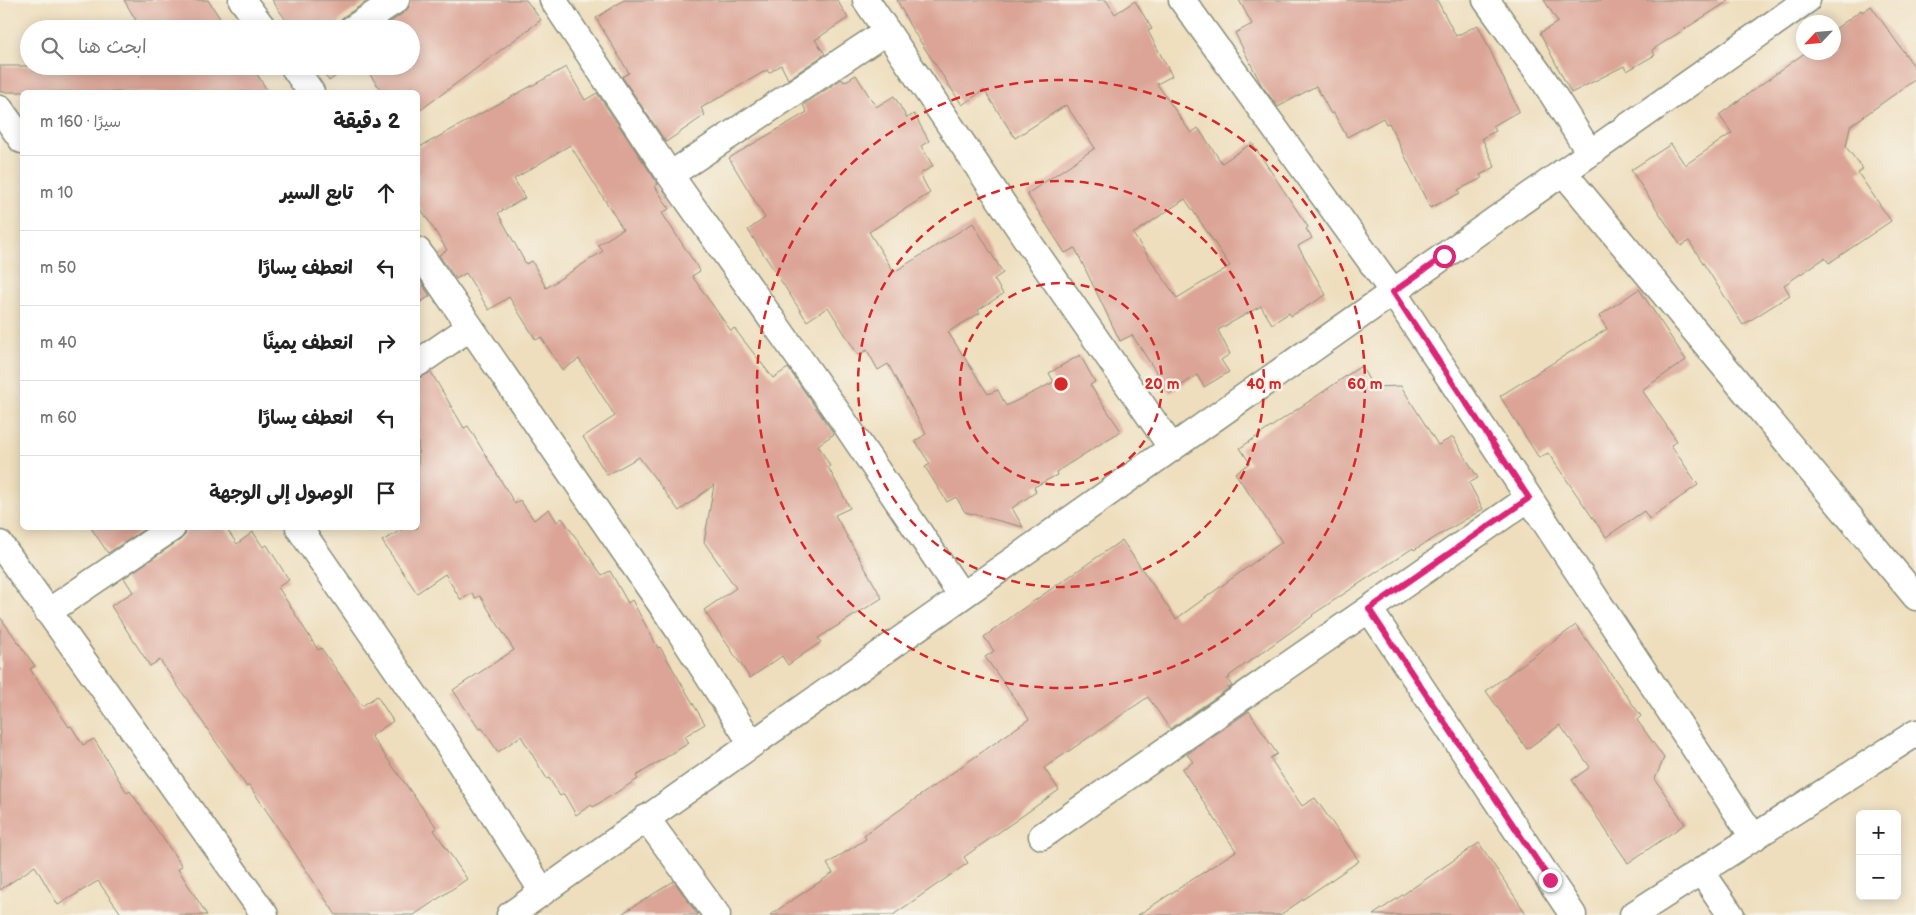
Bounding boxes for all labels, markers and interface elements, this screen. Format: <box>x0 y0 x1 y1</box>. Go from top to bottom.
north arrow <box>1796 15 1841 60</box>
search box <box>20 20 420 75</box>
icon: search <box>38 34 66 62</box>
text: ابحث هنا <box>78 36 147 59</box>
text: 2 دقيقة <box>333 109 400 134</box>
text: سيرًا · 160 m <box>40 113 121 132</box>
icon: ahead <box>372 179 400 207</box>
text: تابع السير <box>280 182 353 205</box>
text: 10 m <box>40 184 73 203</box>
route start <box>1433 245 1456 268</box>
icon: left <box>372 254 400 282</box>
text: انعطف يسارًا <box>258 257 353 280</box>
text: 50 m <box>40 259 76 278</box>
icon: right <box>372 329 400 357</box>
text: انعطف يمينًا <box>263 332 353 355</box>
text: 40 m <box>40 334 77 353</box>
centre of rings <box>1052 375 1070 393</box>
text: 20 m <box>1145 375 1180 394</box>
text: 40 m <box>1246 375 1282 394</box>
text: 60 m <box>1347 375 1383 394</box>
icon: left <box>372 404 400 432</box>
text: انعطف يسارًا <box>258 407 353 430</box>
text: 60 m <box>40 409 77 428</box>
icon: arrive <box>372 479 400 507</box>
text: الوصول إلى الوجهة <box>209 482 353 505</box>
map controls <box>1856 810 1901 900</box>
button: + <box>1856 810 1901 855</box>
button: − <box>1856 855 1901 900</box>
route end <box>1539 869 1562 892</box>

